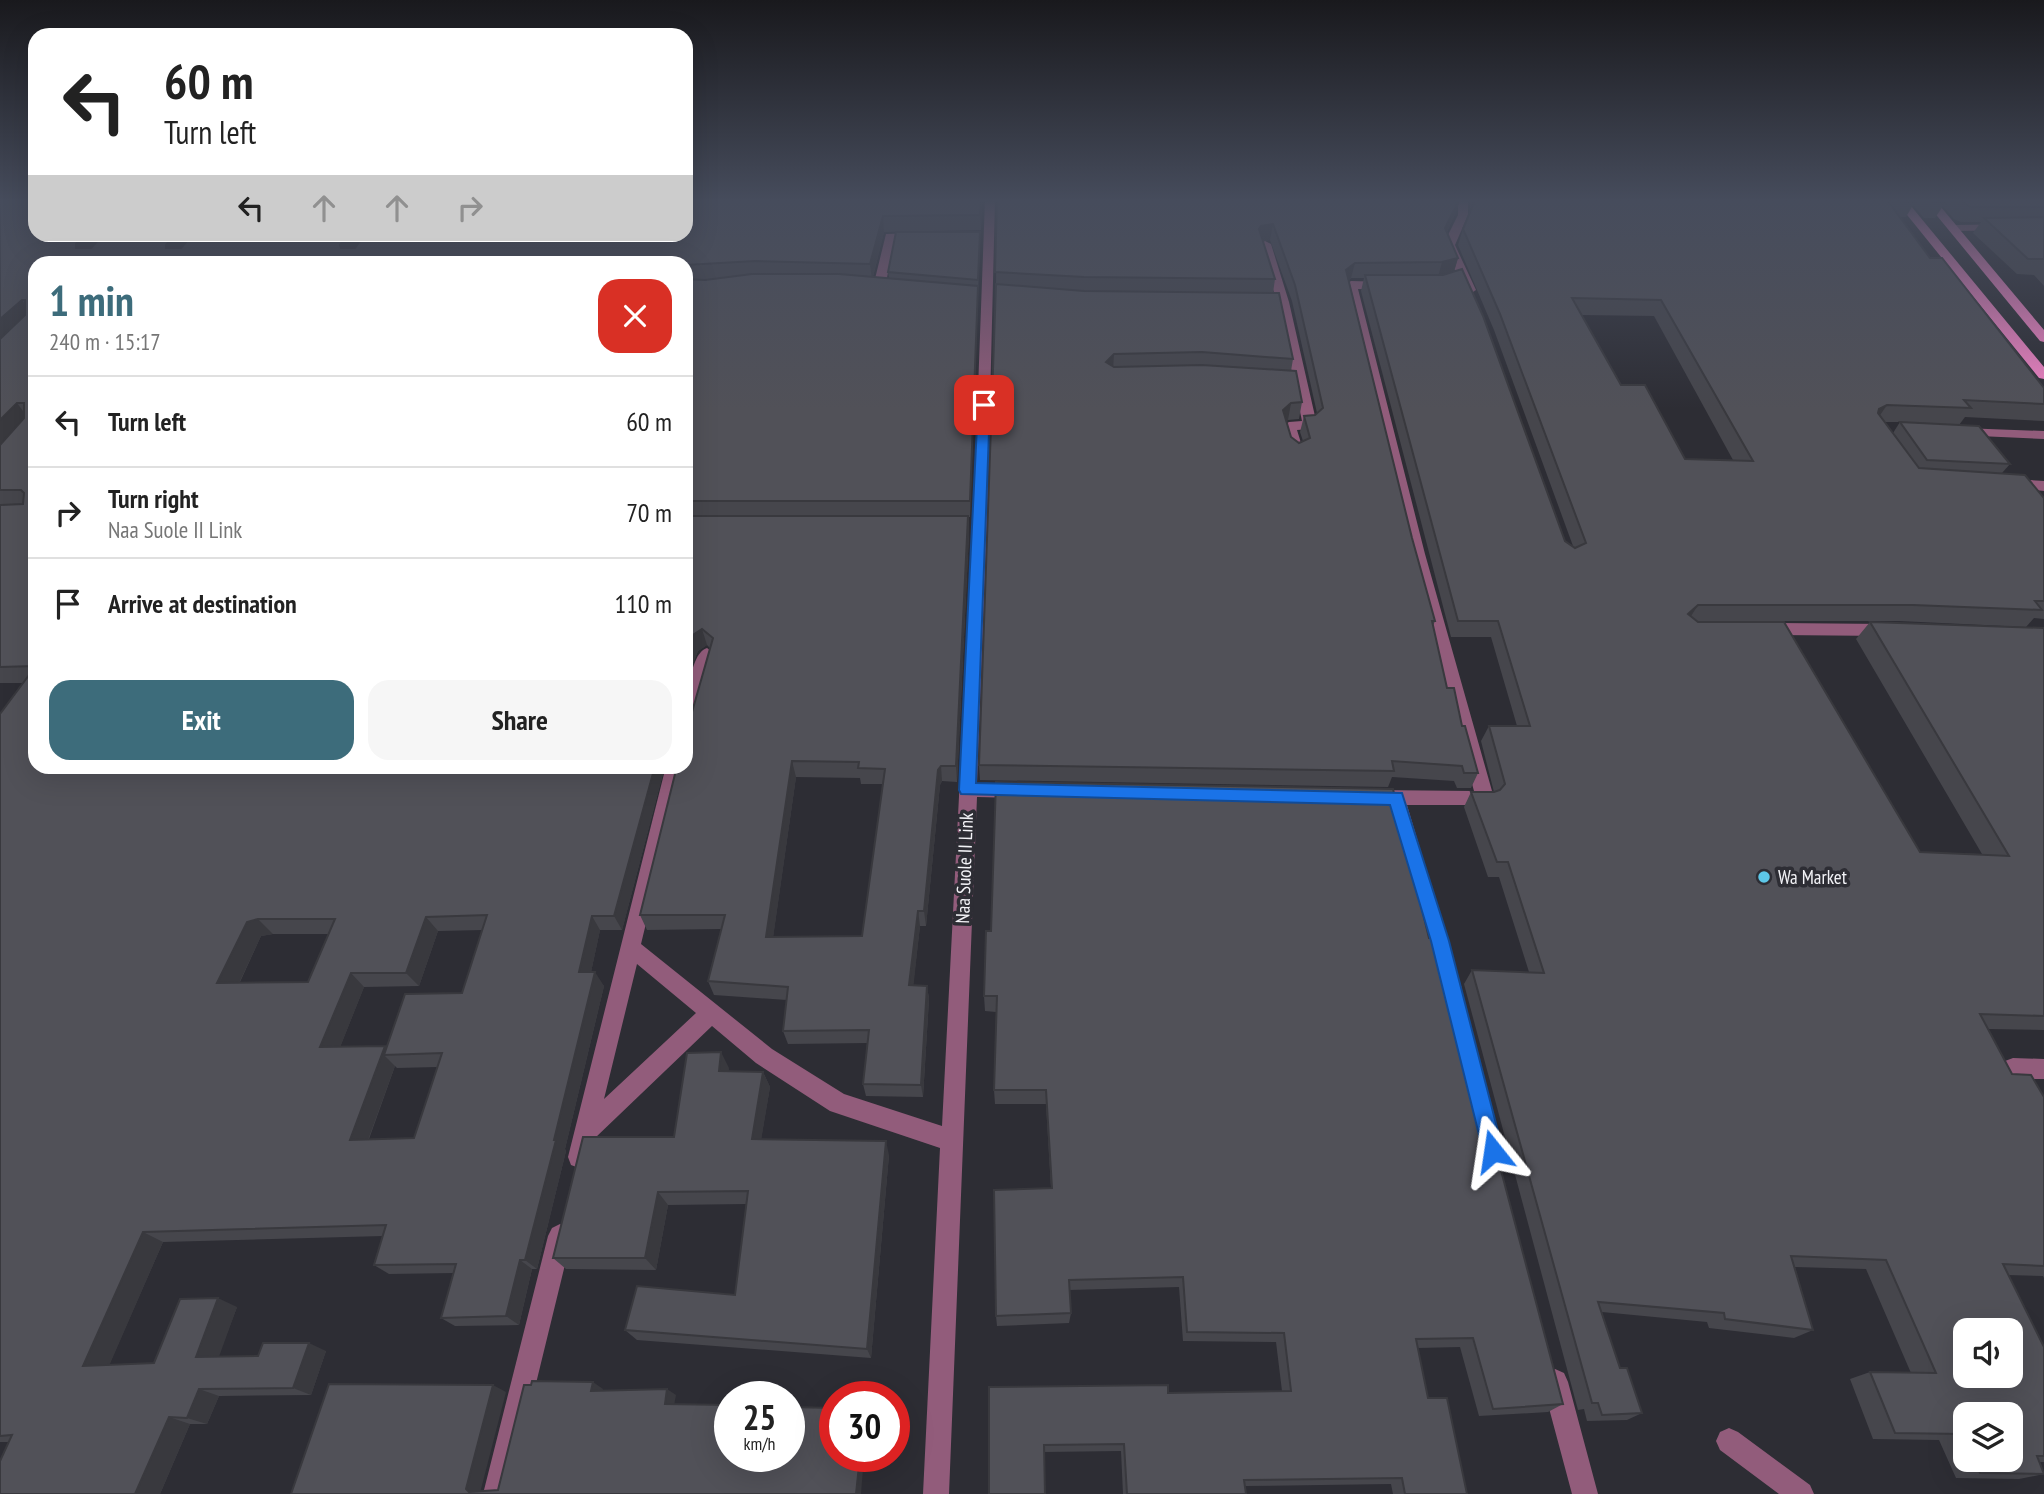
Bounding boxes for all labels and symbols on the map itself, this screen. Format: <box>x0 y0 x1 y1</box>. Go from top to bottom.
pin <box>954 375 1014 435</box>
street label: Naa Suole II Link <box>950 812 978 924</box>
place label: Wa Market <box>1778 865 1848 889</box>
marker: Wa Market <box>1756 869 1772 885</box>
position arrow <box>1456 1114 1530 1188</box>
speed limit sign: 30 <box>819 1381 910 1472</box>

